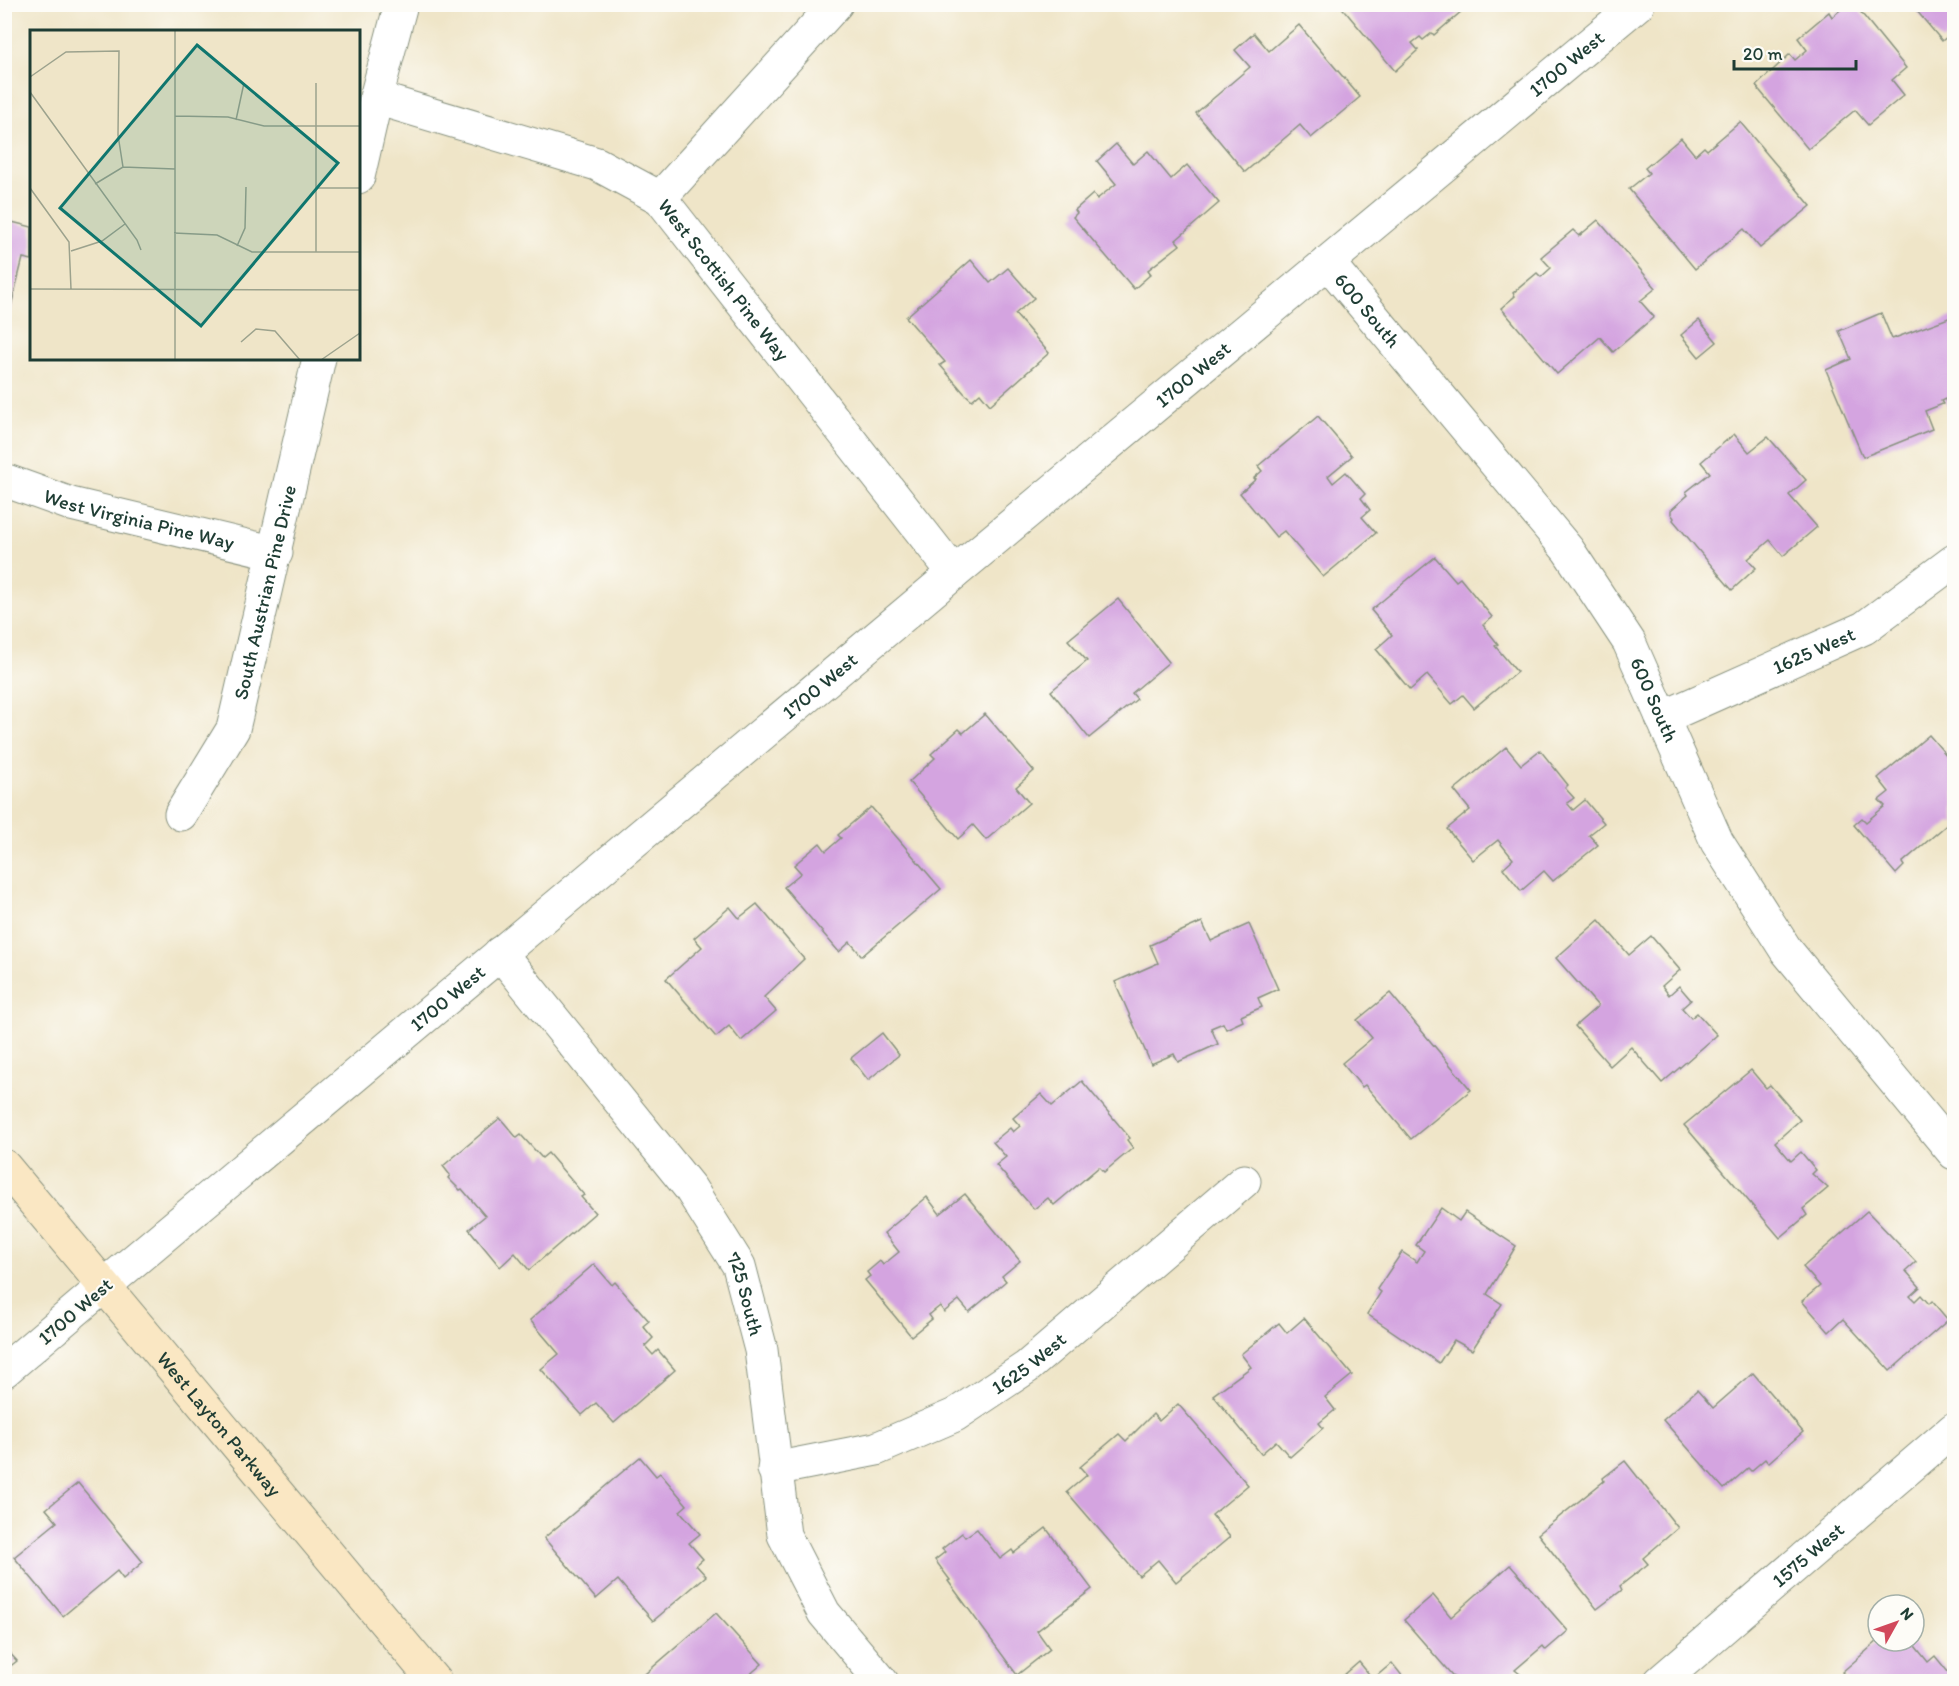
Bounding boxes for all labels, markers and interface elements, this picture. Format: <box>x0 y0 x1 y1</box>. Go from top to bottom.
street label: 1700 West <box>1524 25 1609 102</box>
inset map <box>30 30 360 360</box>
scale bar <box>1734 33 1856 71</box>
text: 20 m <box>1743 43 1783 65</box>
street label: West Scottish Pine Way <box>653 194 795 366</box>
street label: 600 South <box>1329 268 1406 352</box>
street label: 1700 West <box>1150 336 1236 413</box>
street label: West Virginia Pine Way <box>41 483 237 555</box>
street label: South Austrian Pine Drive <box>228 483 301 702</box>
street label: 1625 West <box>1769 621 1859 679</box>
street label: 1700 West <box>777 647 862 724</box>
street label: 600 South <box>1625 654 1683 746</box>
street label: 1700 West <box>405 959 490 1036</box>
street label: 725 South <box>721 1248 769 1338</box>
street label: 1700 West <box>33 1272 117 1350</box>
street label: 1625 West <box>987 1327 1071 1399</box>
street label: West Layton Parkway <box>152 1346 287 1502</box>
street label: 1575 West <box>1767 1517 1849 1592</box>
north arrow <box>1866 1593 1926 1653</box>
text: N <box>1896 1603 1918 1624</box>

